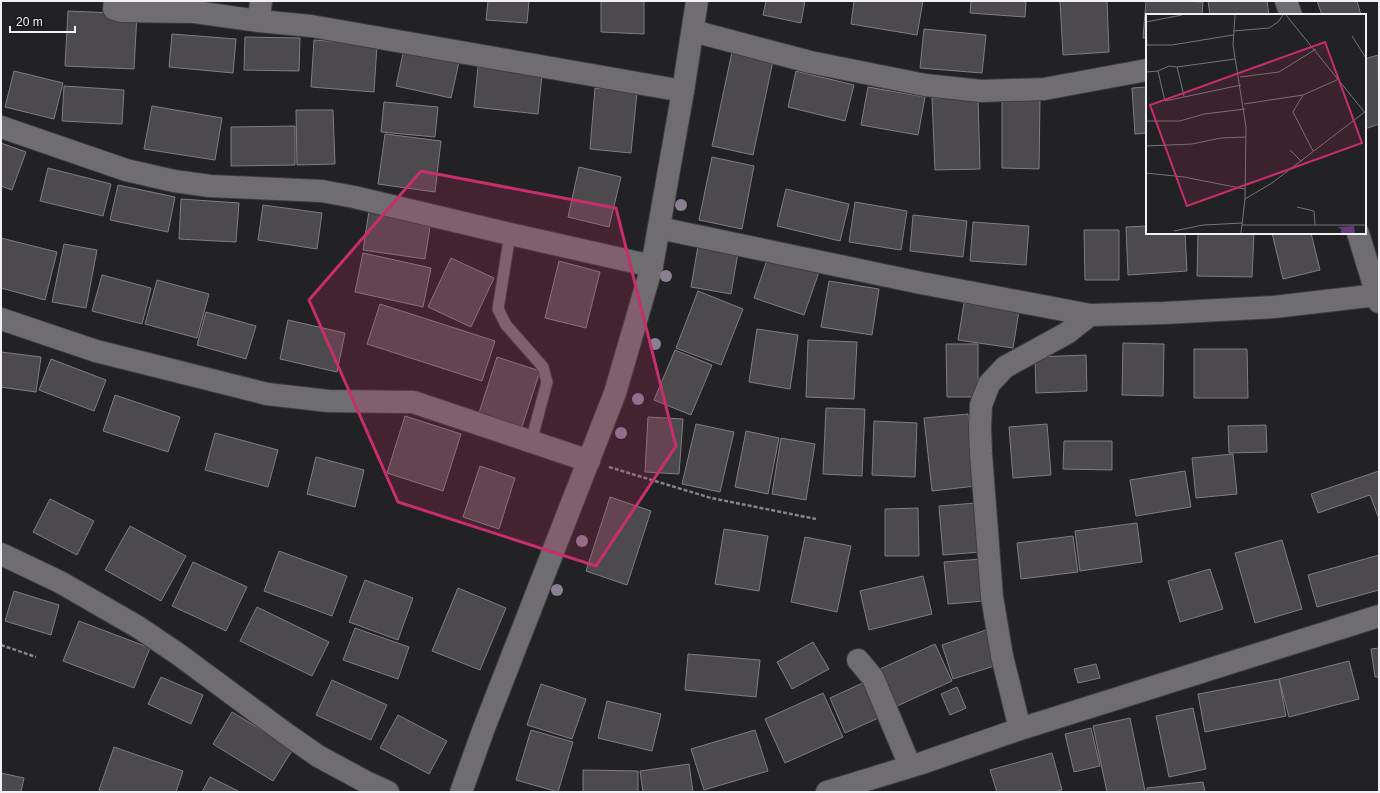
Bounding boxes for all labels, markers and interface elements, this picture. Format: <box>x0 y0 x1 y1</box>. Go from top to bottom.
scale bar <box>10 8 75 34</box>
inset map <box>1146 14 1366 234</box>
text: 20 m <box>16 15 43 29</box>

